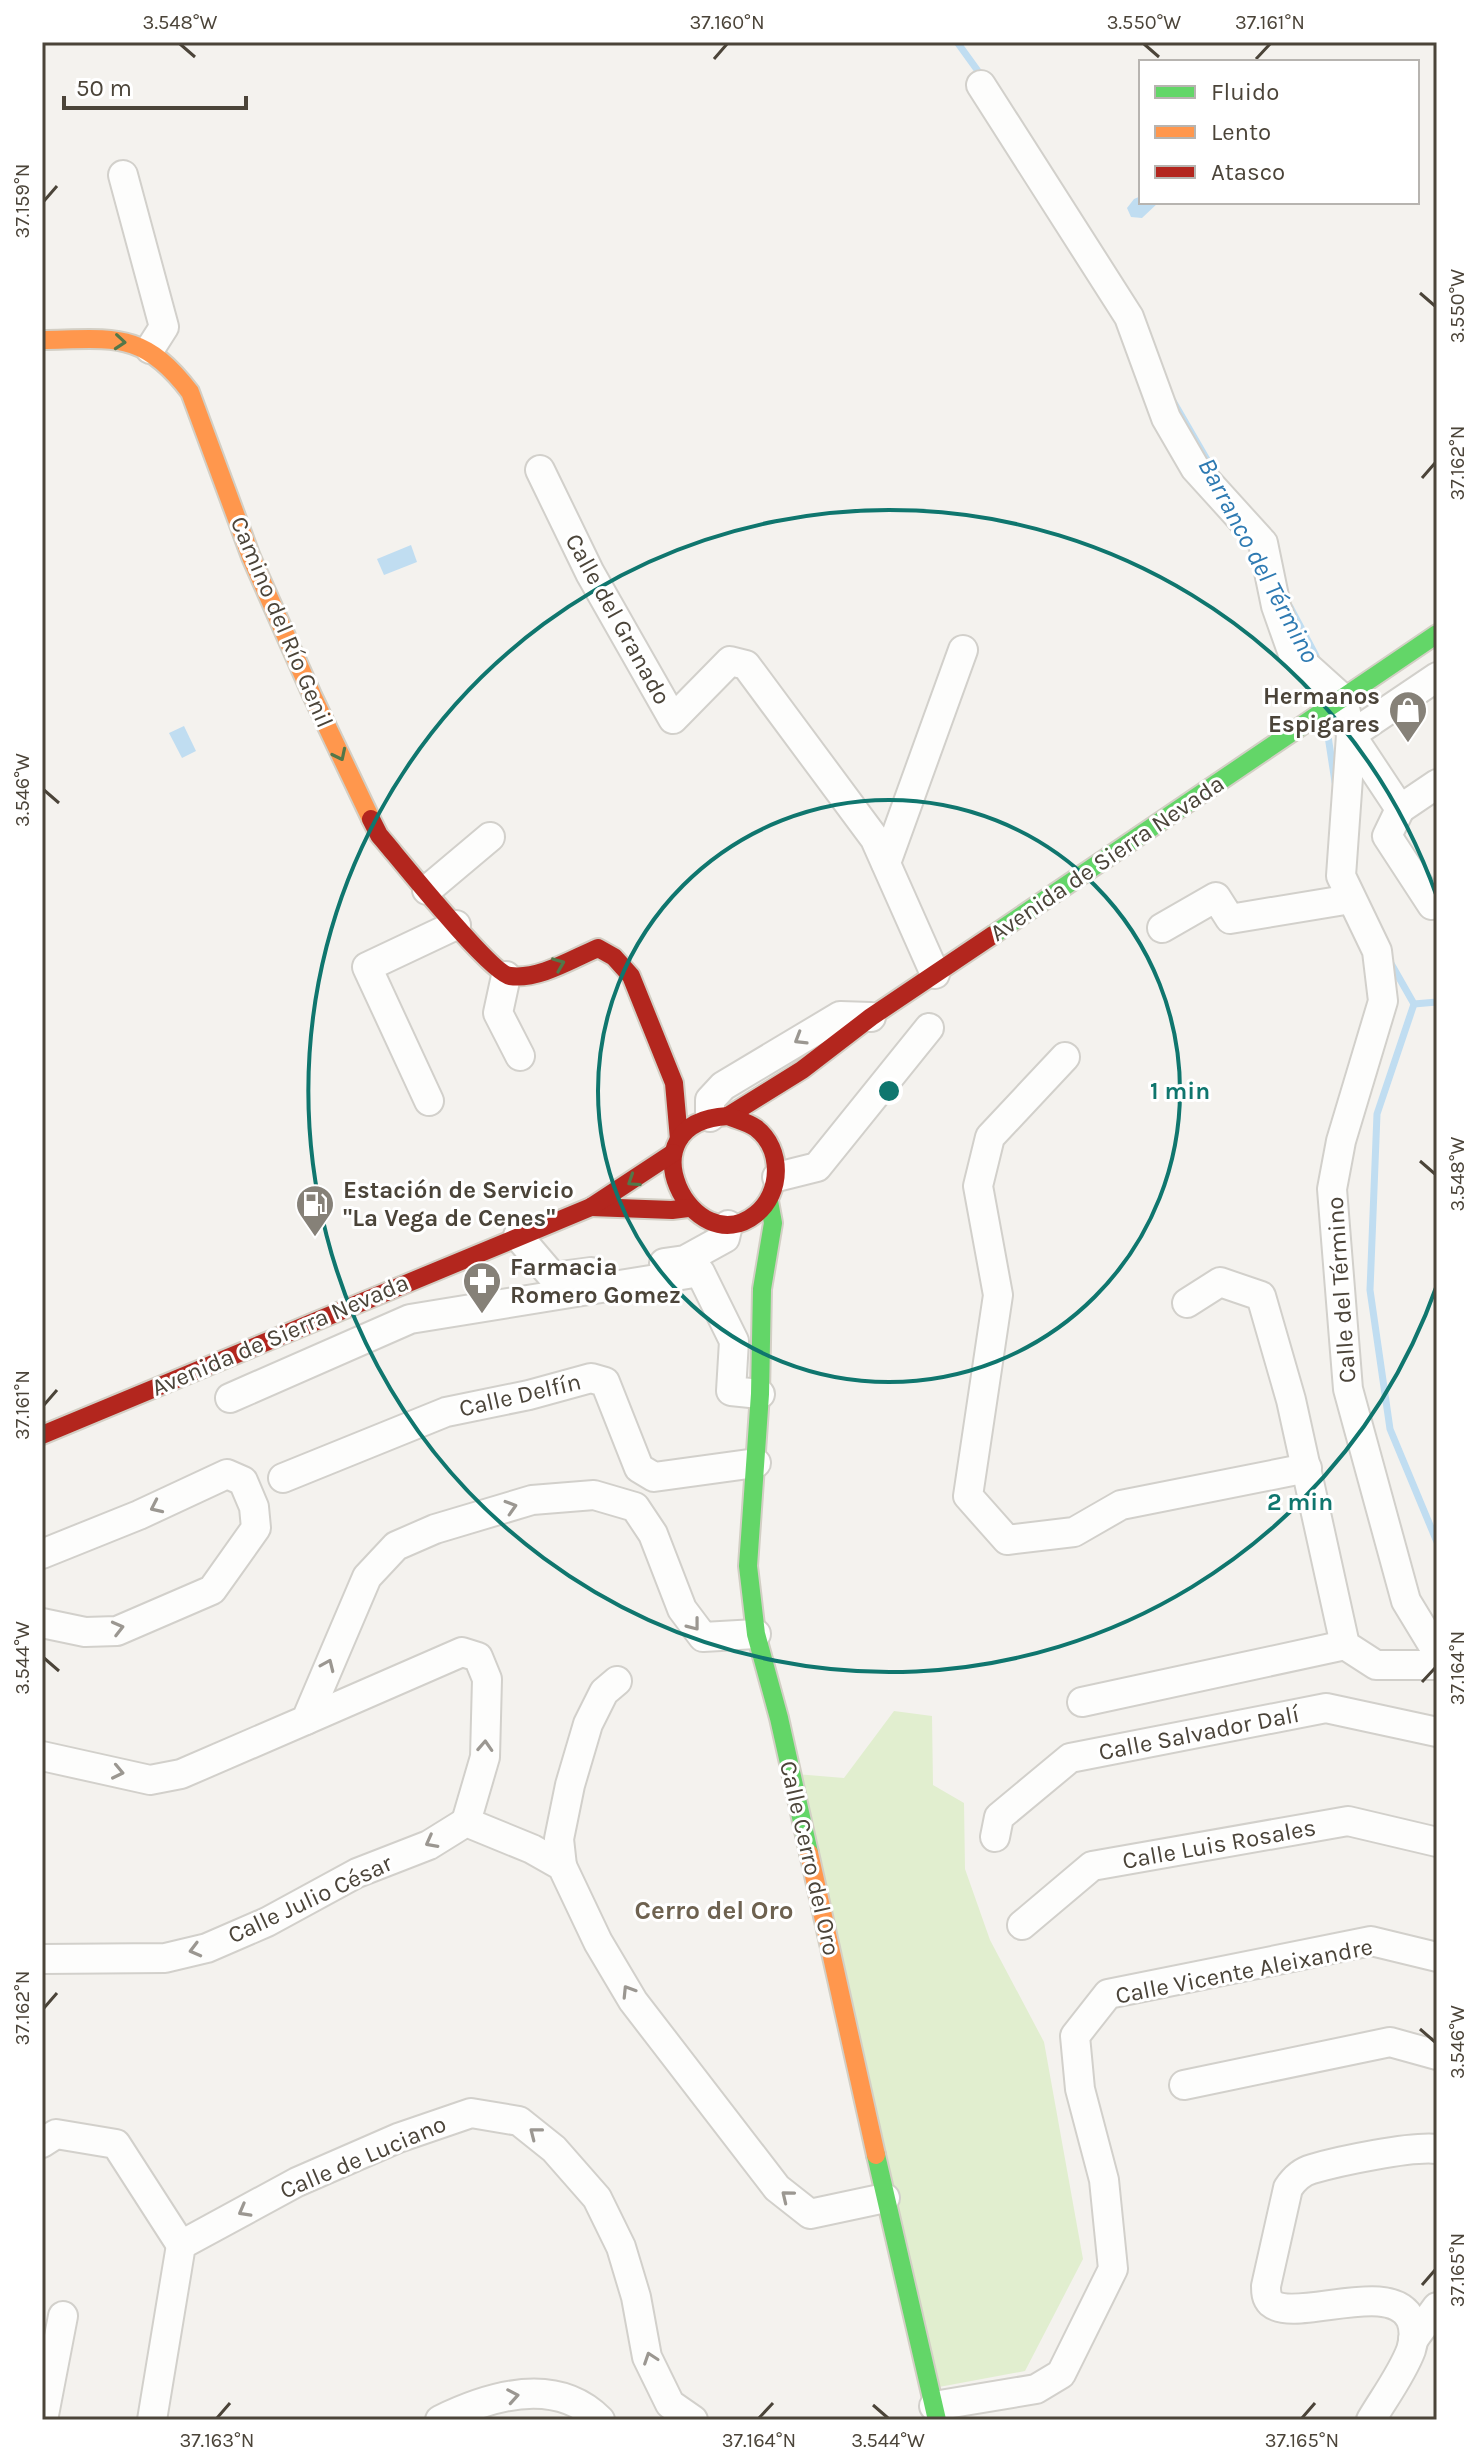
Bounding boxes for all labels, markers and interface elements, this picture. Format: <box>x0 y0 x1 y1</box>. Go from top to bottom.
text: 3.548°W <box>143 11 218 34</box>
text: 37.160°N <box>689 11 765 34</box>
text: 3.550°W <box>1107 11 1181 34</box>
text: 37.161°N <box>1235 11 1305 34</box>
scale bar <box>64 60 246 110</box>
legend <box>1139 60 1419 204</box>
text: 50 m <box>76 74 132 102</box>
text: Fluido <box>1211 78 1279 106</box>
text: Lento <box>1211 118 1271 146</box>
text: Atasco <box>1211 158 1285 186</box>
text: 37.159°N <box>11 164 34 238</box>
text: 3.550°W <box>1446 269 1469 343</box>
one-way arrow <box>114 333 127 350</box>
text: 37.162°N <box>1446 426 1469 500</box>
water label: Barranco del Término <box>1191 452 1326 668</box>
street label: Camino del Río Genil <box>225 512 339 732</box>
street label: Calle del Granado <box>560 529 676 709</box>
place label: Hermanos Espigares <box>1263 682 1380 738</box>
shop icon: Hermanos Espigares <box>1387 689 1429 744</box>
one-way arrow <box>331 746 346 761</box>
text: 3.546°W <box>11 753 34 827</box>
street label: Avenida de Sierra Nevada <box>985 769 1229 947</box>
one-way arrow <box>551 957 565 973</box>
one-way arrow <box>794 1030 809 1045</box>
centre of rings <box>875 1077 903 1105</box>
text: 1 min <box>1150 1077 1210 1105</box>
text: 3.548°W <box>1446 1136 1469 1211</box>
one-way arrow <box>627 1171 641 1186</box>
place label: Estación de Servicio "La Vega de Cenes" <box>343 1176 574 1232</box>
fuel station icon: Estación de Servicio "La Vega de Cenes" <box>294 1183 336 1238</box>
street label: Calle del Término <box>1321 1196 1361 1384</box>
place label: Farmacia Romero Gomez <box>510 1253 681 1309</box>
pharmacy icon: Farmacia Romero Gomez <box>461 1260 503 1315</box>
street label: Avenida de Sierra Nevada <box>147 1268 413 1402</box>
street label: Calle Delfín <box>456 1367 584 1423</box>
text: 37.161°N <box>11 1370 34 1440</box>
text: 2 min <box>1267 1488 1333 1516</box>
one-way arrow <box>150 1497 164 1513</box>
one-way arrow <box>503 1500 517 1516</box>
one-way arrow <box>684 1616 699 1630</box>
text: 3.544°W <box>11 1621 34 1695</box>
one-way arrow <box>111 1621 125 1638</box>
text: 37.164°N <box>1446 1631 1469 1705</box>
one-way arrow <box>319 1659 335 1673</box>
street label: Calle Salvador Dalí <box>1096 1700 1302 1766</box>
one-way arrow <box>476 1739 493 1752</box>
street label: Calle Cerro del Oro <box>774 1758 846 1958</box>
one-way arrow <box>111 1763 124 1780</box>
street label: Calle Luis Rosales <box>1120 1813 1318 1875</box>
one-way arrow <box>425 1833 439 1848</box>
street label: Calle Julio César <box>223 1849 397 1949</box>
district label: Cerro del Oro <box>635 1895 793 1926</box>
street label: Calle Vicente Aleixandre <box>1113 1932 1375 2010</box>
one-way arrow <box>189 1941 203 1958</box>
text: 37.162°N <box>11 1971 34 2045</box>
one-way arrow <box>622 1985 637 2000</box>
text: 3.546°W <box>1446 2005 1469 2079</box>
street label: Calle de Luciano <box>276 2109 450 2205</box>
one-way arrow <box>529 2129 544 2143</box>
one-way arrow <box>782 2191 796 2206</box>
one-way arrow <box>238 2201 253 2216</box>
text: 37.165°N <box>1446 2233 1469 2307</box>
one-way arrow <box>643 2352 659 2366</box>
one-way arrow <box>506 2388 520 2405</box>
text: 37.163°N <box>179 2429 255 2452</box>
text: 37.164°N <box>722 2429 796 2452</box>
text: 3.544°W <box>851 2429 925 2452</box>
text: 37.165°N <box>1265 2429 1339 2452</box>

